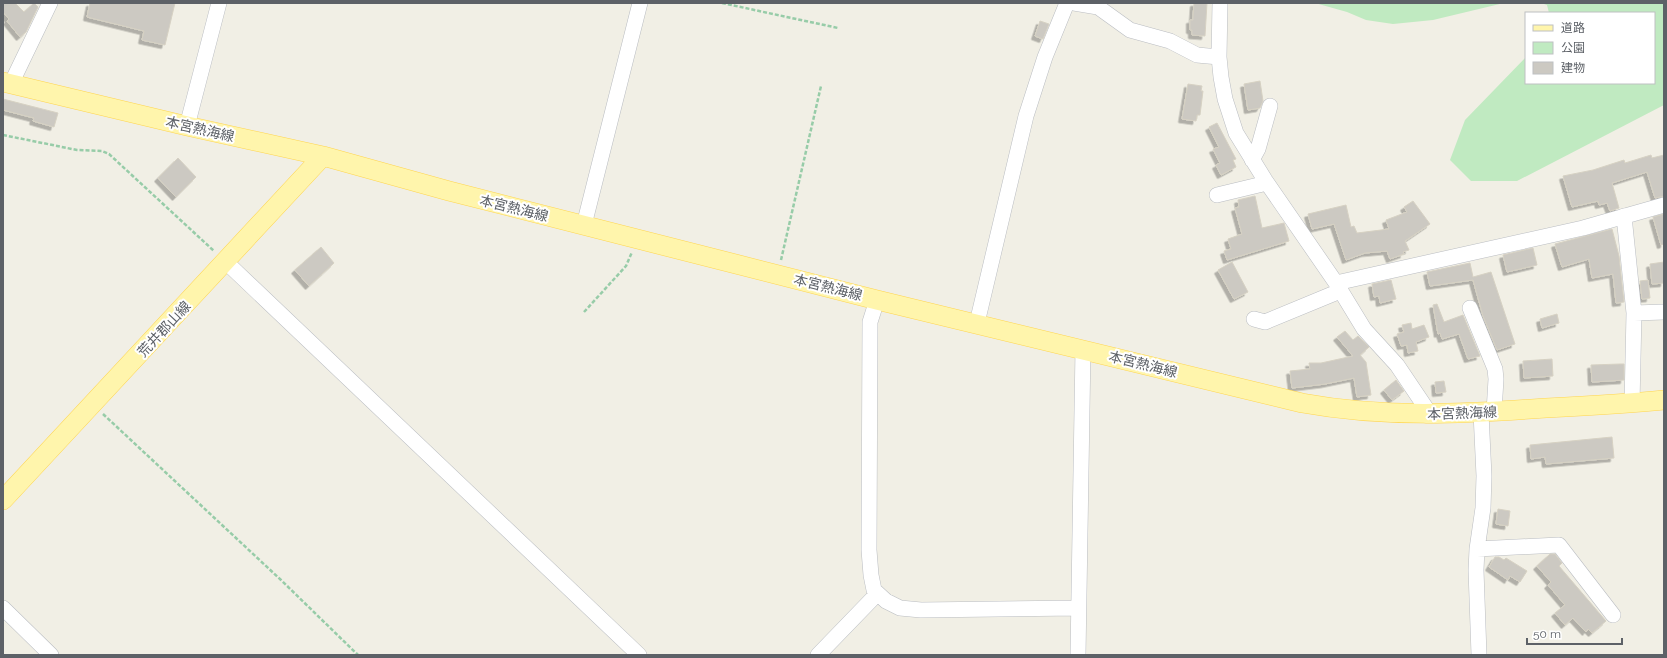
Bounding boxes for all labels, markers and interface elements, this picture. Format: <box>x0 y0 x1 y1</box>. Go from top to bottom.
legend <box>1525 12 1655 84</box>
text: 道路 <box>1561 21 1585 35</box>
text: 公園 <box>1561 41 1585 55</box>
text: 建物 <box>1561 61 1585 75</box>
street label: 本宮熱海線 <box>164 113 236 145</box>
street label: 本宮熱海線 <box>478 192 550 224</box>
street label: 本宮熱海線 <box>792 271 864 303</box>
street label: 荒井郡山線 <box>134 298 194 360</box>
street label: 本宮熱海線 <box>1107 348 1179 380</box>
street label: 本宮熱海線 <box>1427 404 1497 422</box>
scale bar <box>1527 620 1622 646</box>
text: 50 m <box>1533 627 1561 641</box>

